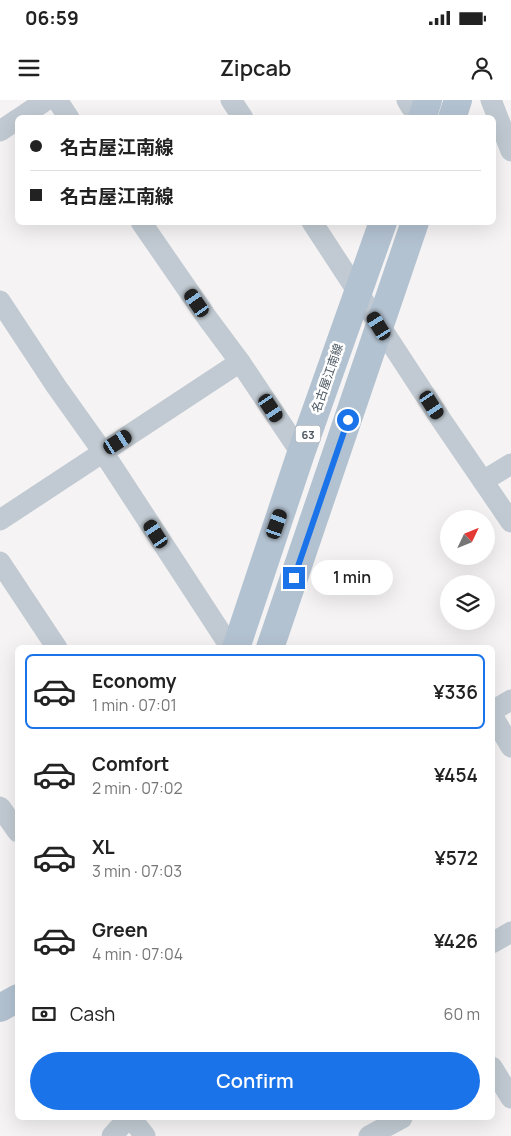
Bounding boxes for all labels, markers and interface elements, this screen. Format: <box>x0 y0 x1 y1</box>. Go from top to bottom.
text: 06:59 <box>25 5 79 31</box>
text: Zipcab <box>220 53 291 83</box>
icon: menu <box>15 54 43 82</box>
icon: person <box>468 54 496 82</box>
text: 名古屋江南線 <box>60 134 174 160</box>
text: 名古屋江南線 <box>60 183 174 209</box>
car <box>182 286 211 320</box>
car <box>364 309 393 343</box>
street label: 名古屋江南線 <box>307 341 347 415</box>
car <box>417 388 446 422</box>
car <box>256 391 285 425</box>
route start <box>337 409 359 431</box>
road number: 63 <box>296 426 320 442</box>
car <box>101 428 134 456</box>
car <box>265 507 288 541</box>
north arrow <box>440 510 495 565</box>
map controls <box>440 510 495 630</box>
car <box>141 517 170 551</box>
callout: 1 min <box>312 560 394 596</box>
text: 1 min <box>333 566 371 588</box>
route end <box>283 567 305 589</box>
button: layers <box>440 575 495 630</box>
text: Economy <box>92 668 176 694</box>
icon: car <box>32 669 77 714</box>
text: ¥336 <box>433 679 478 705</box>
text: 1 min · 07:01 <box>92 694 177 716</box>
text: Comfort <box>92 751 169 777</box>
icon: car <box>32 752 77 797</box>
text: ¥454 <box>434 762 478 788</box>
text: 2 min · 07:02 <box>92 777 183 799</box>
text: XL <box>92 834 115 860</box>
icon: car <box>32 835 77 880</box>
text: ¥572 <box>435 845 478 871</box>
text: 3 min · 07:03 <box>92 860 182 882</box>
text: Green <box>92 917 148 943</box>
icon: car <box>32 918 77 963</box>
text: ¥426 <box>434 928 478 954</box>
text: 4 min · 07:04 <box>92 943 183 965</box>
icon: cash <box>30 1000 58 1028</box>
text: Cash <box>70 1001 115 1027</box>
text: 60 m <box>444 1003 480 1025</box>
button: Confirm <box>30 1052 480 1110</box>

